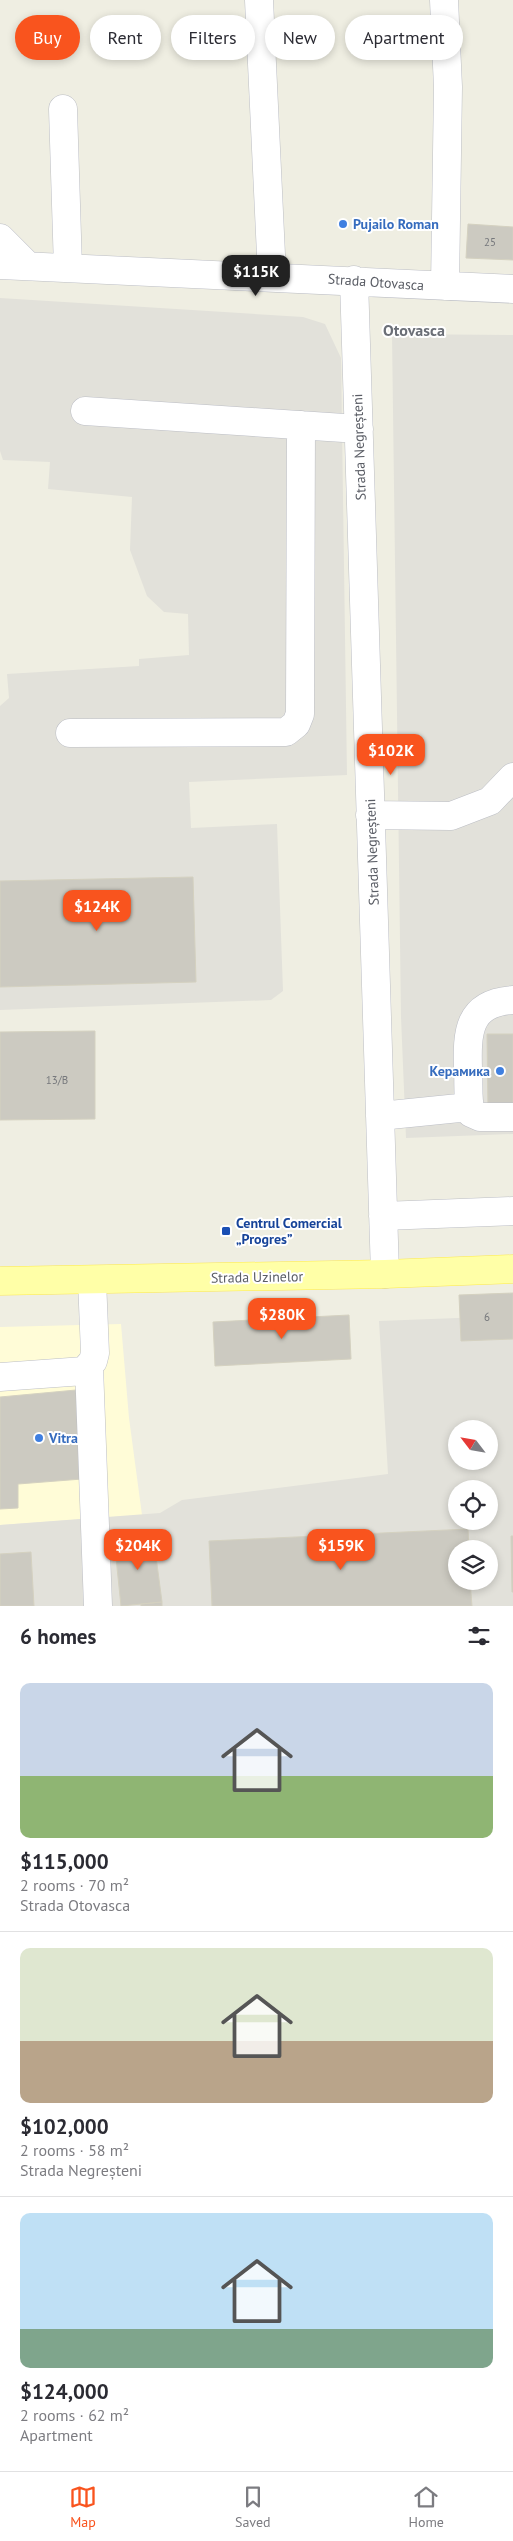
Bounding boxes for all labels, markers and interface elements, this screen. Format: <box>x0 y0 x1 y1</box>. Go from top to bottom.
chip: Buy <box>15 15 80 60</box>
chip: Rent <box>90 15 161 60</box>
chip: Filters <box>171 15 255 60</box>
chip: New <box>265 15 335 60</box>
chip: Apartment <box>345 15 463 60</box>
place label: Pujailo Roman <box>353 215 439 233</box>
marker: Pujailo Roman <box>337 218 349 230</box>
house number: 25 <box>484 235 496 249</box>
pin: $115K <box>221 254 291 297</box>
text: $115K <box>233 261 279 281</box>
street label: Strada Otovasca <box>327 270 425 294</box>
district label: Otovasca <box>383 320 445 340</box>
street label: Strada Negreșteni <box>348 393 370 501</box>
pin: $102K <box>356 734 426 776</box>
text: $102K <box>368 740 414 760</box>
street label: Strada Negreșteni <box>361 798 383 906</box>
pin: $124K <box>62 890 132 932</box>
text: $124K <box>74 896 120 916</box>
place label: Керамика <box>429 1062 490 1080</box>
marker: Керамика <box>494 1065 506 1077</box>
house number: 13/B <box>46 1073 68 1087</box>
place label: Centrul Comercial „Progres” <box>236 1214 343 1248</box>
marker: Centrul Comercial „Progres” <box>220 1225 232 1237</box>
street label: Strada Uzinelor <box>211 1267 304 1287</box>
pin: $280K <box>247 1298 317 1340</box>
text: $280K <box>259 1304 305 1324</box>
house number: 6 <box>484 1310 490 1324</box>
north arrow <box>448 1420 498 1470</box>
map controls <box>448 1420 498 1590</box>
place label: Vitra <box>48 1429 78 1447</box>
marker: Vitra <box>33 1432 45 1444</box>
button: locate <box>448 1480 498 1530</box>
pin: $204K <box>103 1528 173 1571</box>
pin: $159K <box>306 1528 376 1571</box>
text: $204K <box>115 1535 161 1555</box>
text: $159K <box>318 1535 364 1555</box>
button: layers <box>448 1540 498 1590</box>
icon: filters <box>465 1622 493 1650</box>
text: 6 homes <box>20 1623 96 1650</box>
icon: home <box>212 1715 302 1805</box>
text: $115,000 <box>20 1848 109 1875</box>
text: 2 rooms · 70 m² <box>20 1875 129 1895</box>
text: Strada Otovasca <box>20 1895 130 1915</box>
icon: home <box>212 1981 302 2071</box>
text: $102,000 <box>20 2113 109 2140</box>
text: 2 rooms · 58 m² <box>20 2140 129 2160</box>
text: Strada Negreșteni <box>20 2160 142 2180</box>
icon: home <box>212 2246 302 2336</box>
text: $124,000 <box>20 2378 109 2405</box>
text: 2 rooms · 62 m² <box>20 2405 129 2425</box>
text: Apartment <box>20 2425 93 2445</box>
tab: Map <box>69 2483 97 2531</box>
tab: Saved <box>235 2483 271 2531</box>
tab: Home <box>409 2483 444 2531</box>

